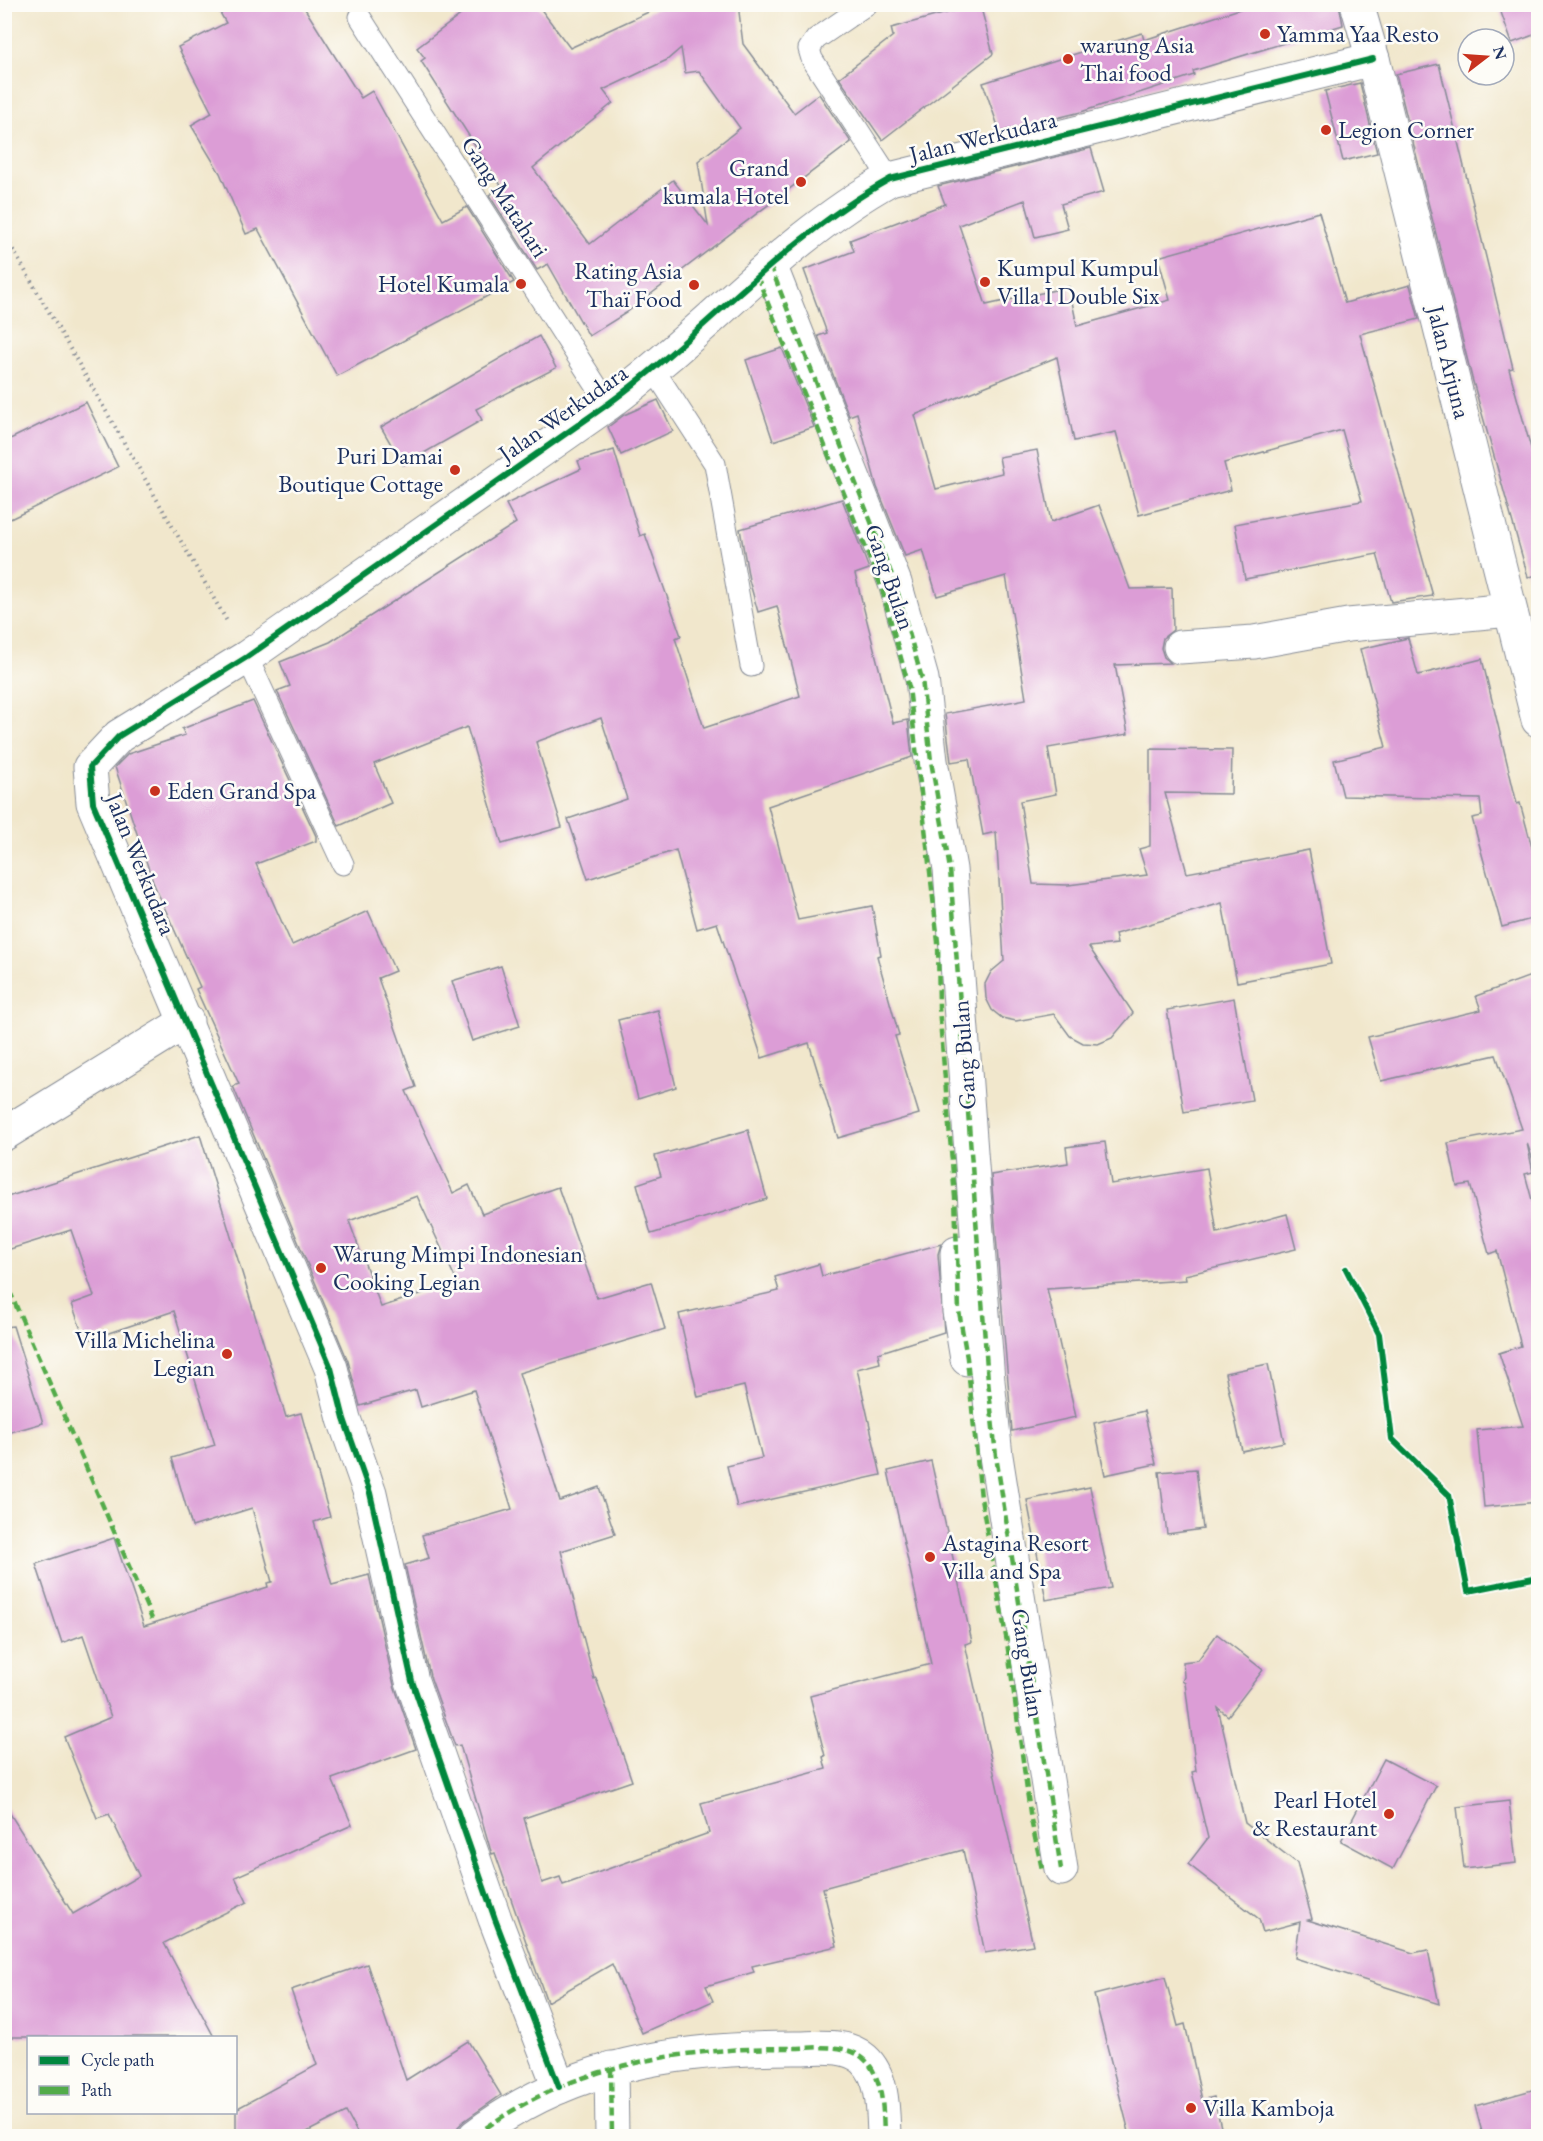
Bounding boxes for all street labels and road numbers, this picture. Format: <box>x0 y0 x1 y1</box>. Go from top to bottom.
street label: Jalan Werkudara <box>904 103 1060 170</box>
street label: Gang Matahari <box>455 130 556 263</box>
street label: Jalan Arjuna <box>1420 300 1479 422</box>
street label: Jalan Werkudara <box>490 356 634 470</box>
street label: Gang Bulan <box>858 520 923 634</box>
street label: Jalan Werkudara <box>98 786 184 940</box>
street label: Gang Bulan <box>944 999 983 1111</box>
street label: Gang Bulan <box>1005 1606 1052 1720</box>

